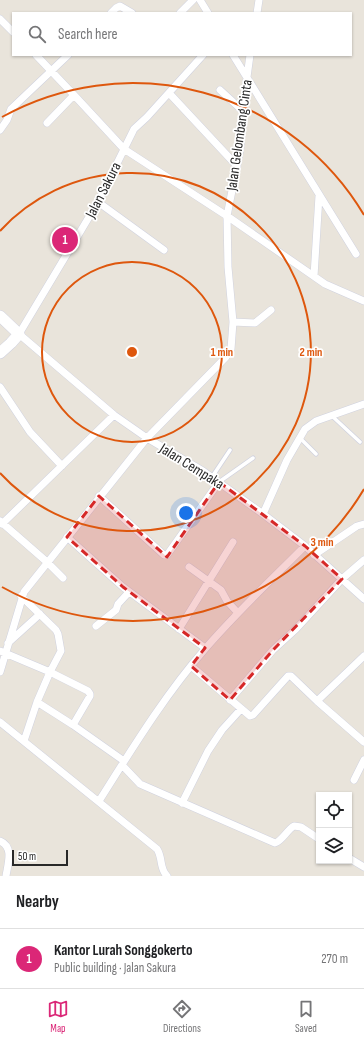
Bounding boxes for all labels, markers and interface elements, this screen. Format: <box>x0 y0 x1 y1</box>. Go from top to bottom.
search box <box>12 12 352 56</box>
icon: search <box>26 23 48 45</box>
text: Search here <box>58 25 118 44</box>
street label: Jalan Gelombang Cinta <box>222 78 257 193</box>
street label: Jalan Sakura <box>81 159 126 222</box>
pin: 1 <box>52 225 78 255</box>
centre of rings <box>125 345 139 359</box>
text: 1 min <box>211 345 233 360</box>
text: 2 min <box>300 345 322 360</box>
street label: Jalan Cempaka <box>155 439 228 494</box>
your location <box>176 503 196 523</box>
text: 3 min <box>311 535 333 550</box>
map controls <box>316 792 352 864</box>
button: locate <box>316 792 352 828</box>
button: layers <box>316 828 352 864</box>
scale bar <box>12 848 68 867</box>
text: 50 m <box>18 850 36 863</box>
text: Nearby <box>16 892 59 912</box>
text: Kantor Lurah Songgokerto <box>54 941 192 960</box>
text: 1 <box>26 951 32 967</box>
text: 270 m <box>321 951 348 967</box>
text: Public building · Jalan Sakura <box>54 960 176 976</box>
tab: Map <box>47 998 69 1035</box>
tab: Directions <box>163 998 201 1035</box>
tab: Saved <box>295 998 317 1035</box>

